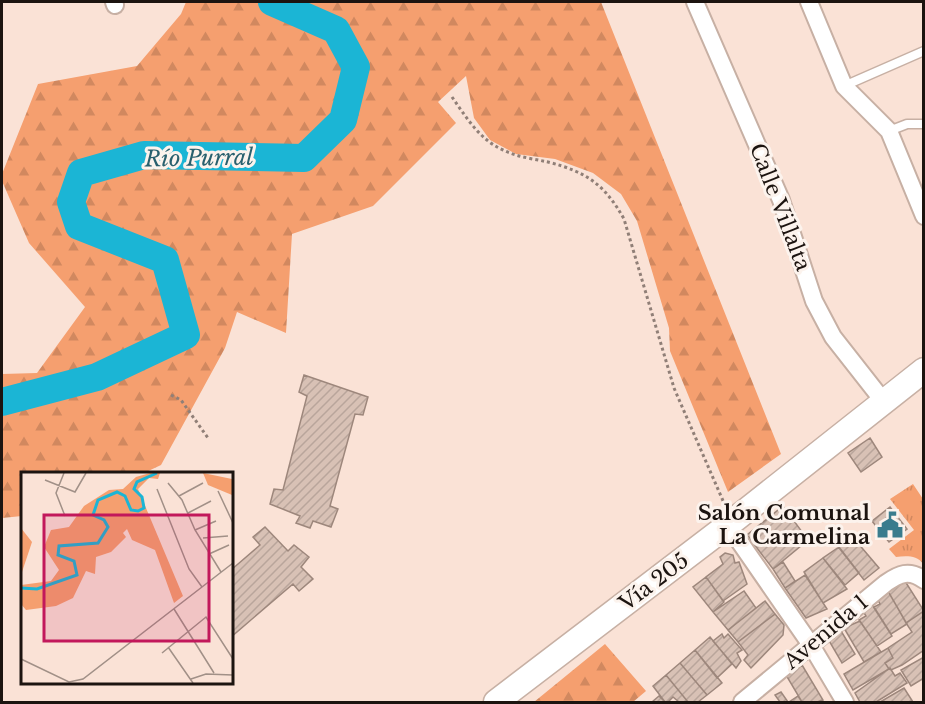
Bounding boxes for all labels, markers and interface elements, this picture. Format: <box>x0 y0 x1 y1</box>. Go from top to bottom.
street label: Calle Villalta <box>744 140 816 275</box>
water label: Río Purral <box>143 144 254 172</box>
inset map <box>21 472 232 683</box>
place label: Salón Comunal La Carmelina <box>698 500 871 550</box>
public building icon: Salón Comunal La Carmelina <box>875 510 905 540</box>
street label: Vía 205 <box>613 547 694 617</box>
street label: Avenida 1 <box>778 589 873 675</box>

